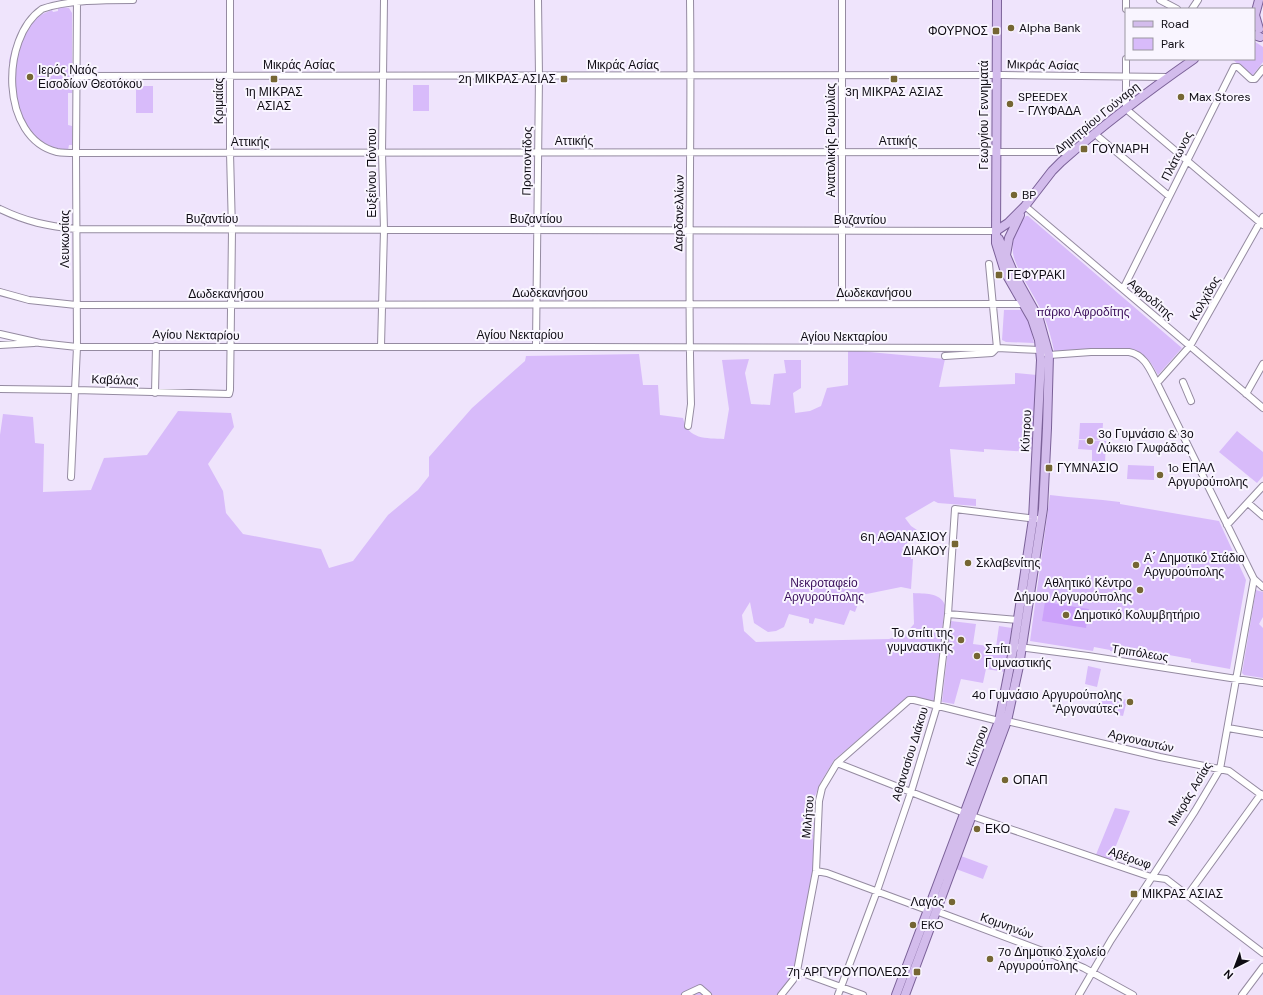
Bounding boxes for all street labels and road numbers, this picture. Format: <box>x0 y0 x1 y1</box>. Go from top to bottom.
street label: Μικράς Ασίας <box>1007 56 1079 74</box>
street label: Μικράς Ασίας <box>263 57 335 73</box>
street label: Μικράς Ασίας <box>587 57 659 73</box>
street label: Γεωργίου Γεννηματά <box>976 60 992 170</box>
street label: Κριμαίας <box>211 77 227 124</box>
street label: Δημητρίου Γούναρη <box>1051 79 1143 157</box>
street label: Ανατολικής Ρωμυλίας <box>823 83 839 197</box>
street label: Προποντίδος <box>518 126 536 196</box>
street label: Ευξείνου Πόντου <box>364 128 380 218</box>
street label: Πλάτωνος <box>1158 128 1196 184</box>
street label: Αττικής <box>555 133 594 149</box>
street label: Αττικής <box>879 133 918 149</box>
street label: Αττικής <box>231 134 270 150</box>
street label: Δαρδανελλίων <box>670 174 688 252</box>
street label: Λευκωσίας <box>57 210 73 268</box>
street label: Βυζαντίου <box>186 211 238 227</box>
street label: Βυζαντίου <box>510 211 562 227</box>
street label: Βυζαντίου <box>834 212 886 228</box>
street label: Κολχίδος <box>1186 273 1224 323</box>
street label: Αφροδίτης <box>1124 275 1178 323</box>
street label: Δωδεκανήσου <box>512 285 588 301</box>
street label: Δωδεκανήσου <box>836 285 912 301</box>
street label: Δωδεκανήσου <box>188 286 264 302</box>
street label: Αγίου Νεκταρίου <box>152 326 240 344</box>
street label: Αγίου Νεκταρίου <box>476 327 564 343</box>
street label: Αγίου Νεκταρίου <box>800 329 888 345</box>
street label: Καβάλας <box>91 371 139 389</box>
street label: Κύπρου <box>1017 409 1035 453</box>
street label: Τριπόλεως <box>1110 641 1170 665</box>
street label: Αθανασίου Διάκου <box>888 705 932 803</box>
street label: Κύπρου <box>962 723 992 769</box>
street label: Αργοναυτών <box>1107 726 1175 756</box>
street label: Μικράς Ασίας <box>1165 759 1216 829</box>
street label: Μιλήτου <box>798 795 818 839</box>
street label: Αβέρωφ <box>1106 843 1154 873</box>
street label: Κομνηνών <box>978 909 1036 943</box>

